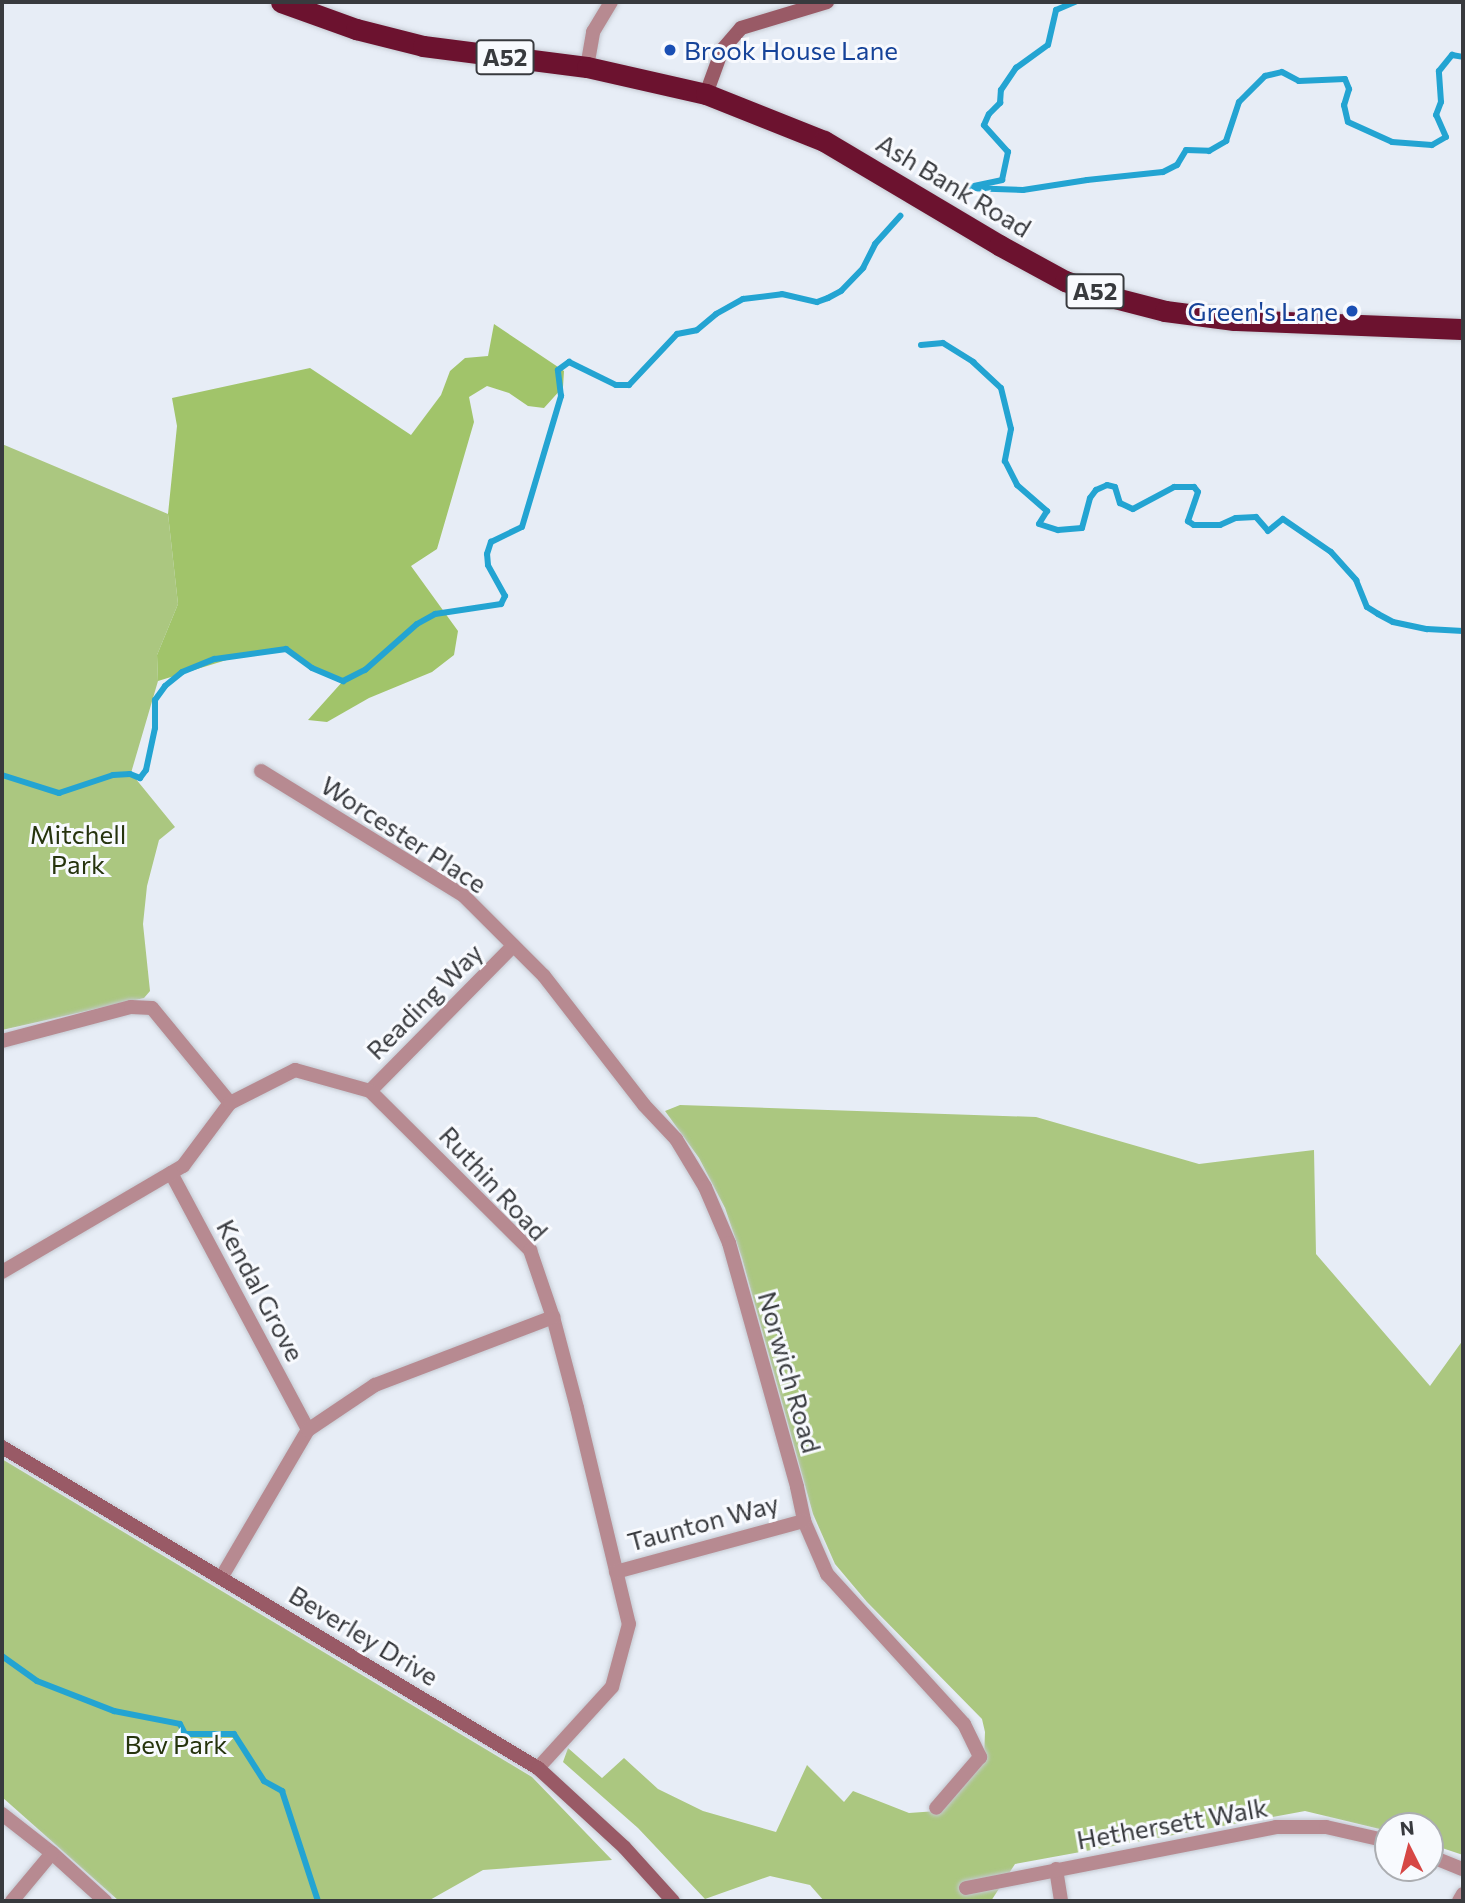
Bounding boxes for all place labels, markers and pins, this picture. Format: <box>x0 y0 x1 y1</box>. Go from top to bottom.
place label: Brook House Lane <box>684 34 898 66</box>
marker: Brook House Lane <box>662 42 678 58</box>
place label: Green's Lane <box>1188 295 1338 327</box>
marker: Green's Lane <box>1344 303 1360 319</box>

